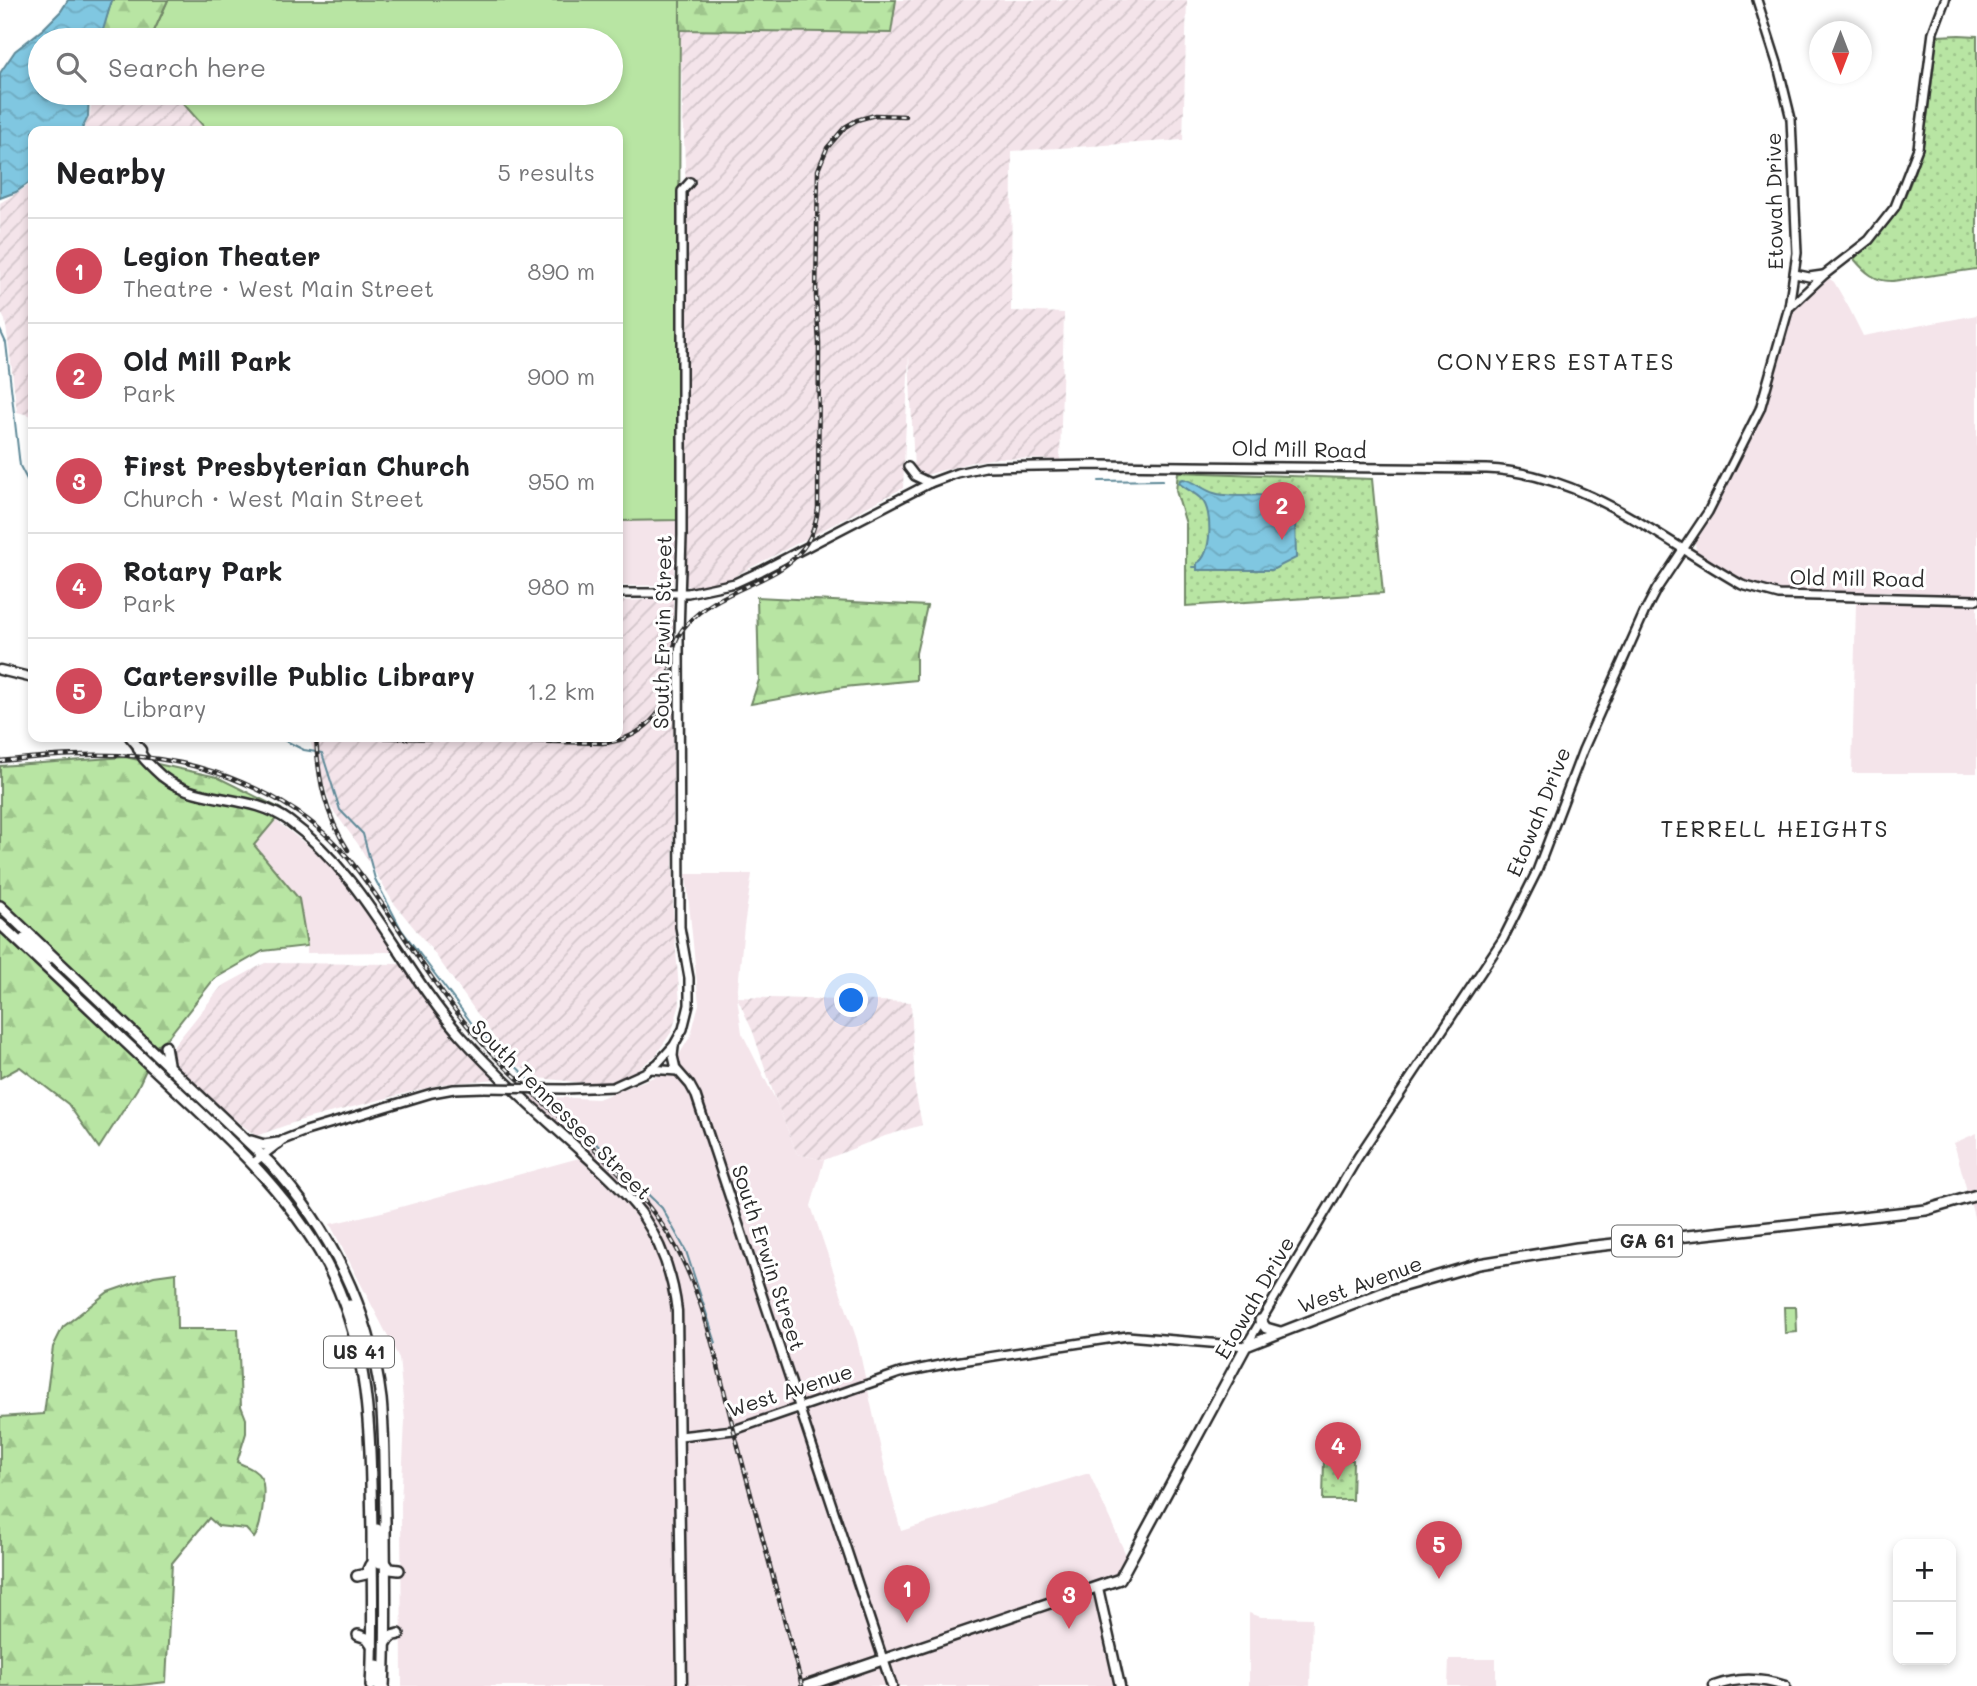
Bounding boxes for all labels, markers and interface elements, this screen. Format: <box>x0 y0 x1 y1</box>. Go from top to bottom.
north arrow <box>1809 21 1872 84</box>
search box <box>28 28 623 105</box>
icon: search <box>52 48 90 86</box>
text: Search here <box>108 50 266 84</box>
street label: Etowah Drive <box>1759 132 1788 270</box>
text: Nearby <box>56 152 166 192</box>
text: 5 results <box>498 157 595 187</box>
text: Legion Theater <box>123 239 320 273</box>
text: 1 <box>74 256 84 286</box>
text: 890 m <box>528 256 595 286</box>
text: Theatre · West Main Street <box>123 273 434 303</box>
text: Old Mill Park <box>123 344 291 378</box>
district label: CONYERS ESTATES <box>1437 346 1675 376</box>
text: 2 <box>73 361 85 391</box>
text: 900 m <box>527 361 595 391</box>
text: Park <box>123 378 175 408</box>
street label: Old Mill Road <box>1231 434 1367 463</box>
text: First Presbyterian Church <box>123 449 470 483</box>
text: 3 <box>72 466 86 496</box>
text: 950 m <box>528 466 595 496</box>
pin: 2 <box>1259 482 1305 540</box>
text: Church · West Main Street <box>123 483 424 513</box>
street label: South Erwin Street <box>646 535 677 729</box>
text: Rotary Park <box>123 554 283 588</box>
street label: Old Mill Road <box>1789 563 1925 592</box>
text: 4 <box>72 571 86 601</box>
text: 980 m <box>528 571 595 601</box>
text: Park <box>123 588 175 618</box>
text: Cartersville Public Library <box>123 659 475 693</box>
text: 5 <box>72 676 86 706</box>
text: 1.2 km <box>527 676 595 706</box>
text: Library <box>123 693 206 723</box>
street label: Etowah Drive <box>1499 743 1576 880</box>
district label: TERRELL HEIGHTS <box>1660 813 1890 843</box>
your location <box>834 983 868 1017</box>
street label: South Tennessee Street <box>466 1013 658 1205</box>
street label: South Erwin Street <box>727 1161 812 1354</box>
road number: GA 61 <box>1612 1226 1682 1256</box>
street label: Etowah Drive <box>1208 1231 1300 1363</box>
street label: West Avenue <box>1294 1249 1425 1319</box>
road number: US 41 <box>324 1336 394 1368</box>
street label: West Avenue <box>723 1357 856 1423</box>
pin: 4 <box>1315 1422 1361 1480</box>
pin: 5 <box>1416 1521 1462 1579</box>
map controls <box>1893 1539 1956 1665</box>
button: + <box>1893 1539 1956 1602</box>
pin: 1 <box>884 1565 930 1623</box>
pin: 3 <box>1046 1571 1092 1629</box>
button: − <box>1893 1602 1956 1665</box>

